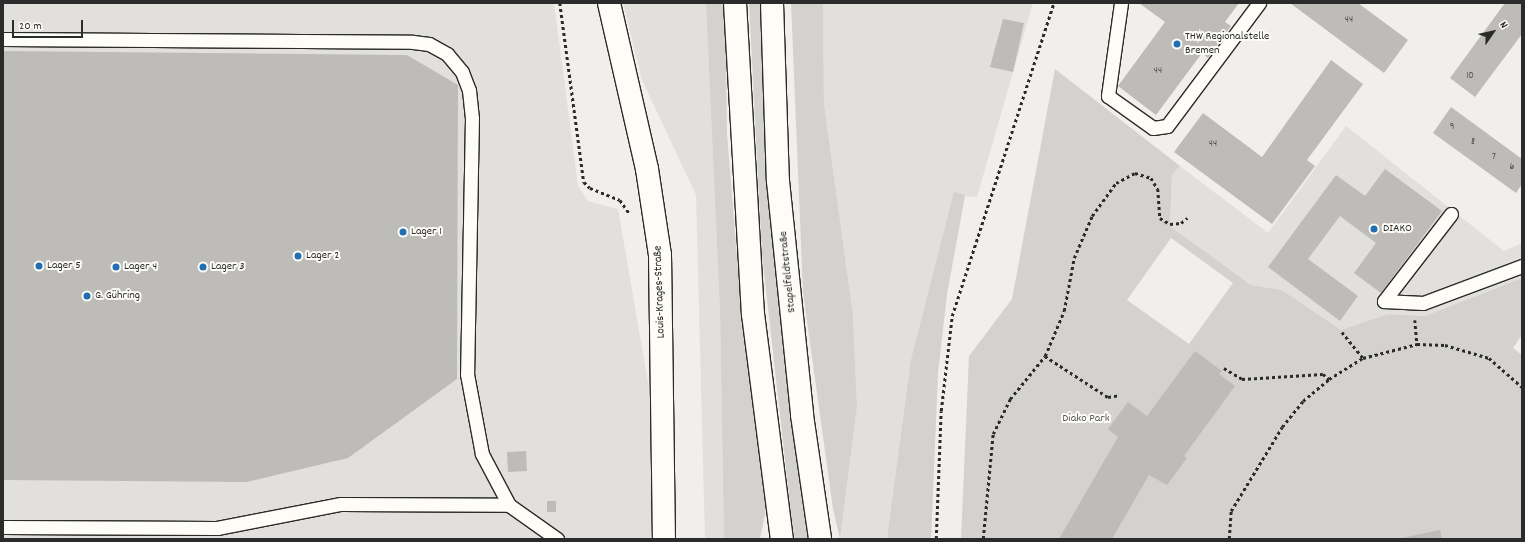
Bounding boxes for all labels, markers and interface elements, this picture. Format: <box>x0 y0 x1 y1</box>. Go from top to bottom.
scale bar <box>14 12 85 38</box>
north arrow <box>1473 12 1513 52</box>
house number: 44 <box>1345 15 1353 27</box>
text: 20 m <box>19 18 42 35</box>
text: N <box>1495 19 1511 32</box>
place label: THW Regionalstelle Bremen <box>1185 30 1269 58</box>
marker: THW Regionalstelle Bremen <box>1172 39 1182 49</box>
house number: 44 <box>1154 66 1162 78</box>
house number: 10 <box>1466 71 1474 83</box>
house number: 9 <box>1450 122 1454 134</box>
house number: 8 <box>1471 137 1475 149</box>
house number: 44 <box>1209 139 1217 151</box>
house number: 7 <box>1492 152 1496 164</box>
house number: 6 <box>1510 162 1514 174</box>
place label: DIAKO <box>1383 222 1412 236</box>
marker: DIAKO <box>1368 223 1380 235</box>
place label: Lager 1 <box>411 225 442 239</box>
marker: Lager 1 <box>398 227 408 237</box>
street label: Stapelfeldtstraße <box>777 230 799 314</box>
street label: Louis-Krages-Straße <box>651 245 669 339</box>
place label: Lager 2 <box>306 249 340 263</box>
marker: Lager 2 <box>293 251 303 261</box>
place label: Lager 5 <box>47 259 81 273</box>
place label: Lager 4 <box>124 260 157 274</box>
place label: Lager 3 <box>211 260 245 274</box>
marker: Lager 5 <box>34 261 44 271</box>
marker: Lager 4 <box>111 262 121 272</box>
marker: Lager 3 <box>198 262 208 272</box>
place label: G. Gühring <box>95 289 140 303</box>
marker: G. Gühring <box>82 291 92 301</box>
park label: Diako Park <box>1062 412 1110 426</box>

